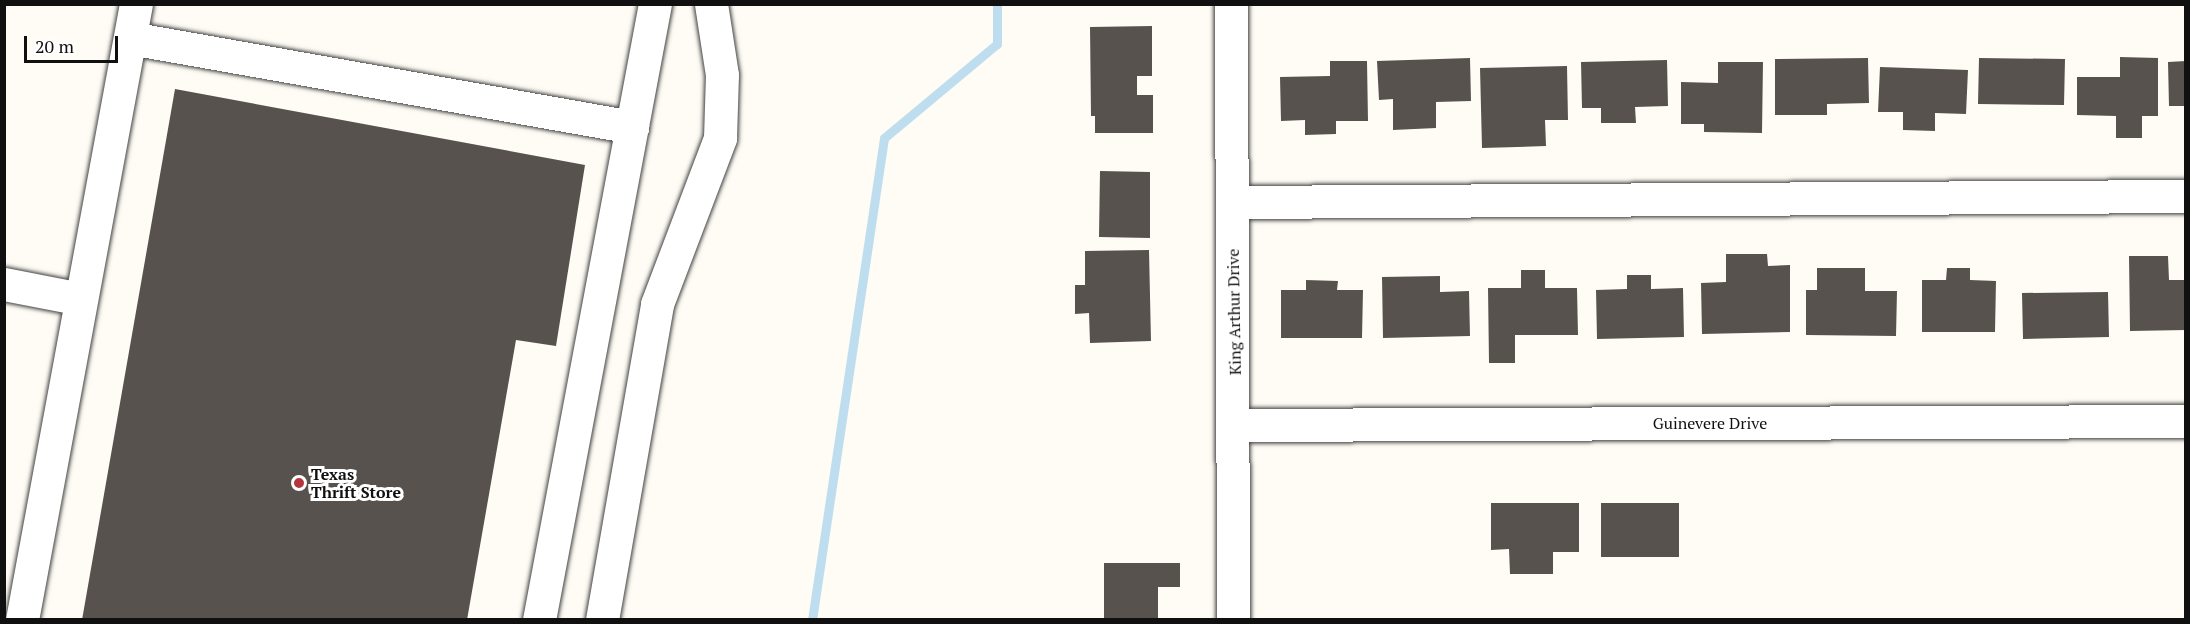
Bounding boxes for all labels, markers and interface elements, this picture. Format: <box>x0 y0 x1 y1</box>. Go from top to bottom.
scale bar <box>27 24 122 62</box>
text: 20 m <box>35 34 74 58</box>
street label: King Arthur Drive <box>1223 248 1245 376</box>
street label: Guinevere Drive <box>1653 413 1767 433</box>
place label: Texas Thrift Store <box>311 464 401 502</box>
marker: Texas Thrift Store <box>292 476 306 490</box>

